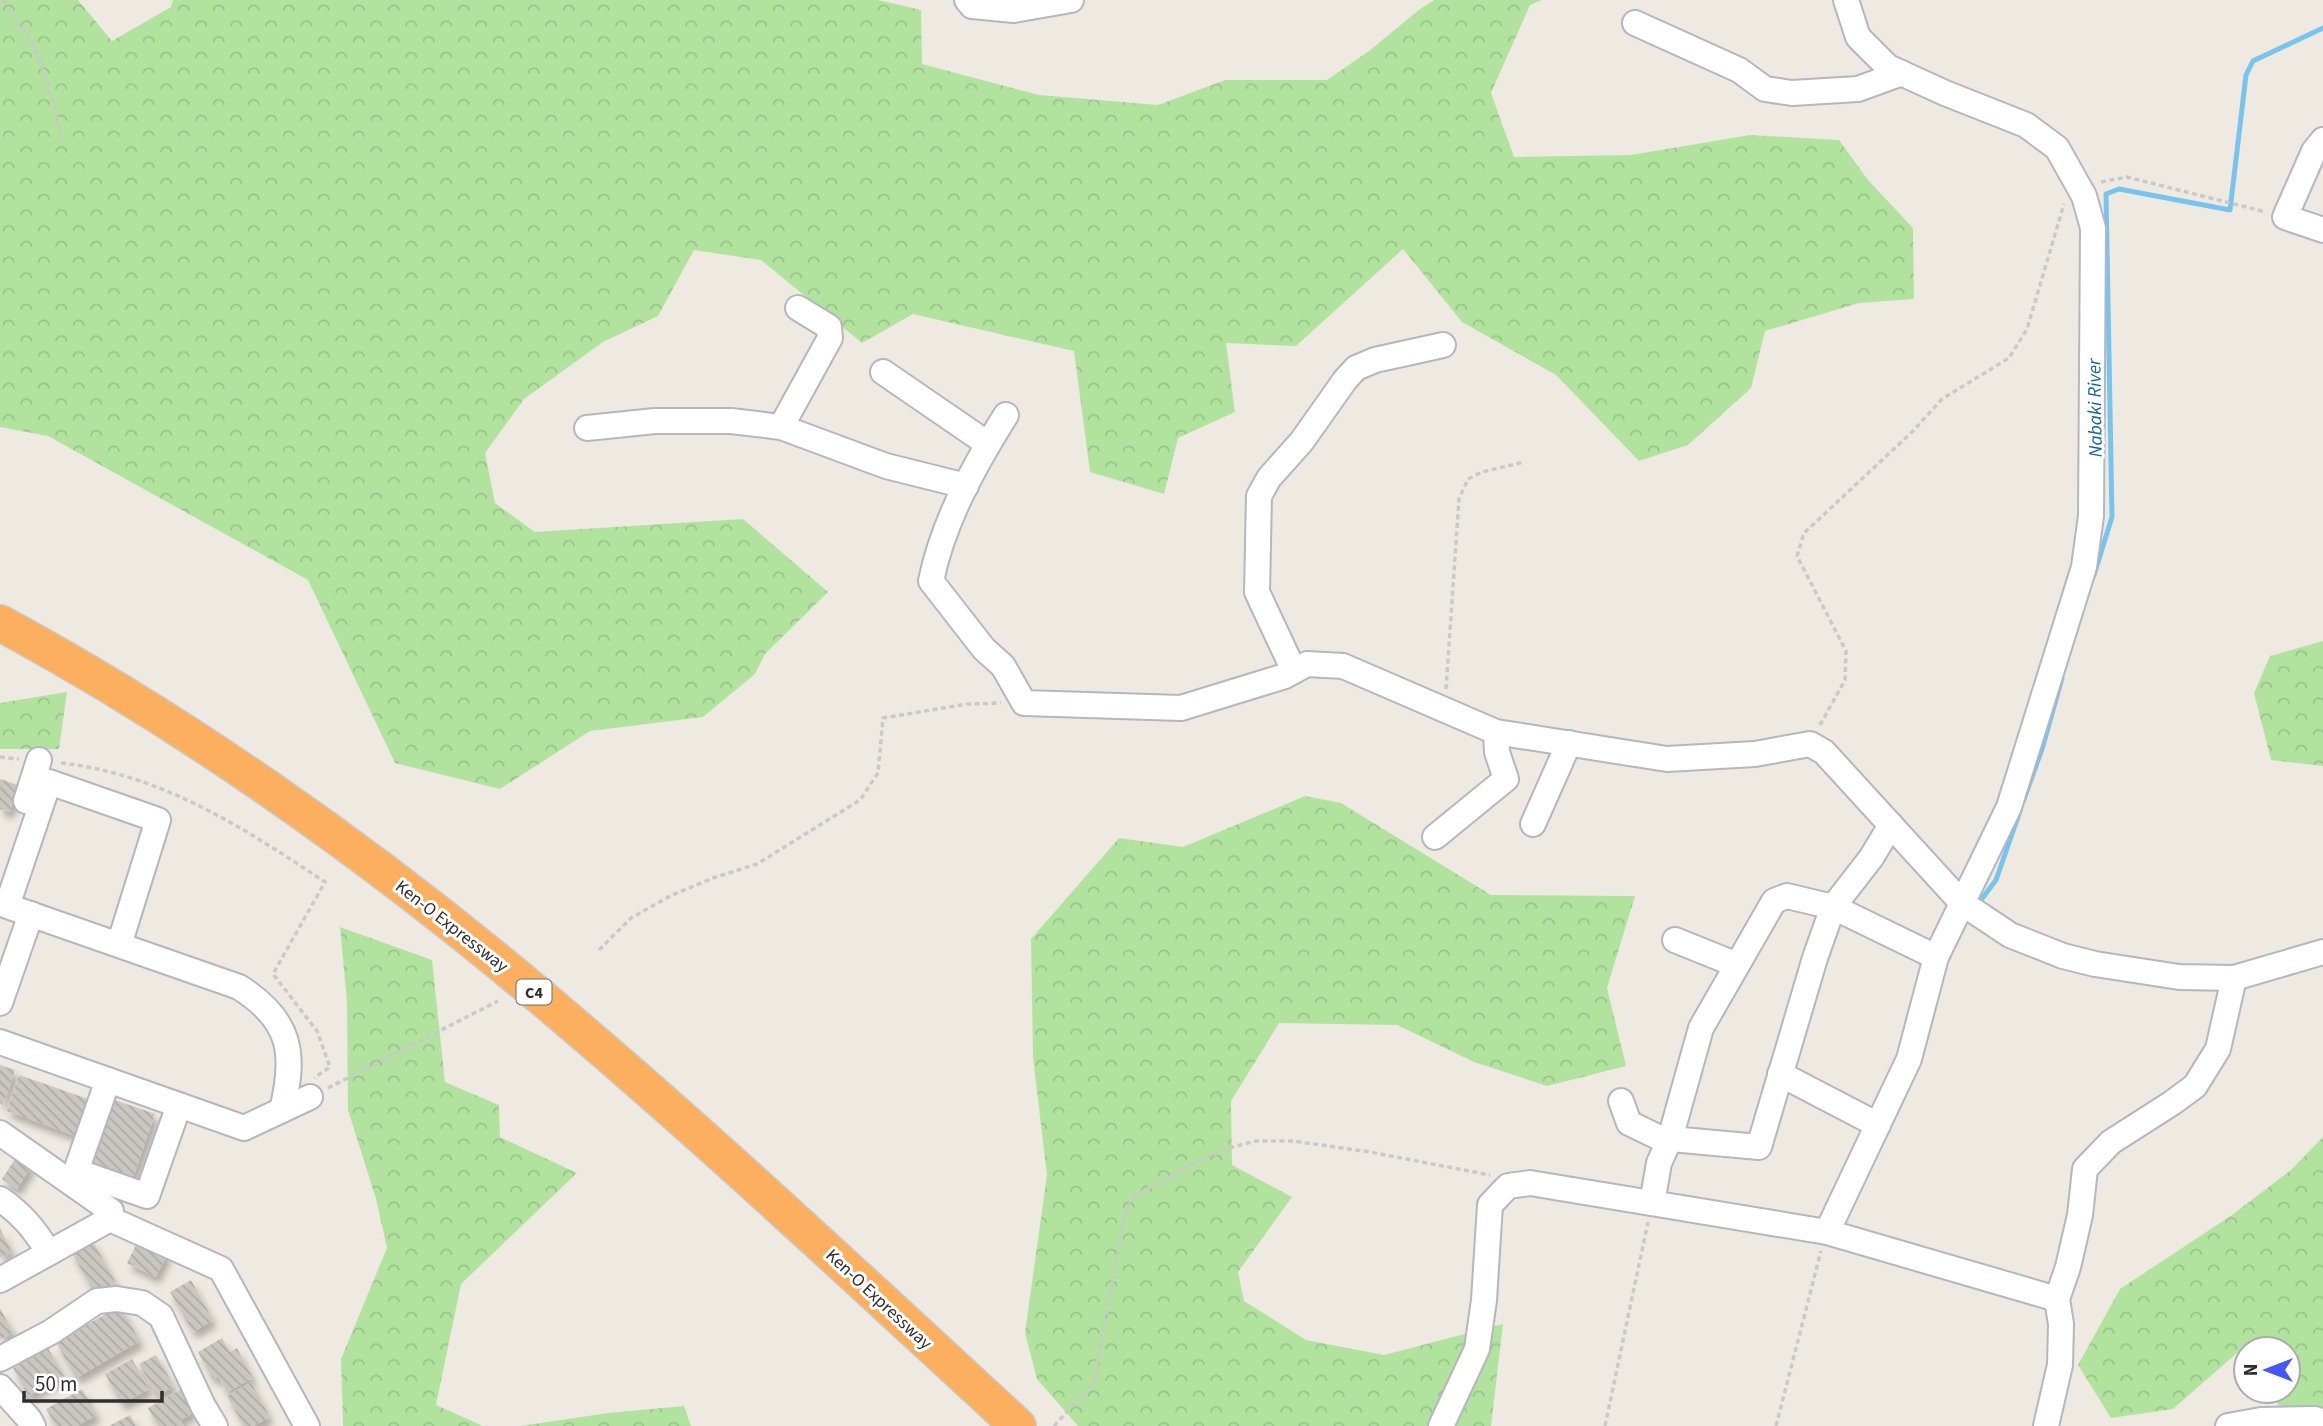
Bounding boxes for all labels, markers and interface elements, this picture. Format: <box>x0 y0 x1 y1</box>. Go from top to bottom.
water label: Nabaki River <box>2081 357 2110 458</box>
street label: Ken-O Expressway <box>390 874 514 979</box>
road number: C4 <box>516 980 552 1004</box>
street label: Ken-O Expressway <box>820 1243 938 1356</box>
north arrow <box>2232 1335 2302 1405</box>
scale bar <box>24 1360 163 1404</box>
text: N <box>2238 1364 2265 1376</box>
text: 50 m <box>35 1369 77 1399</box>

